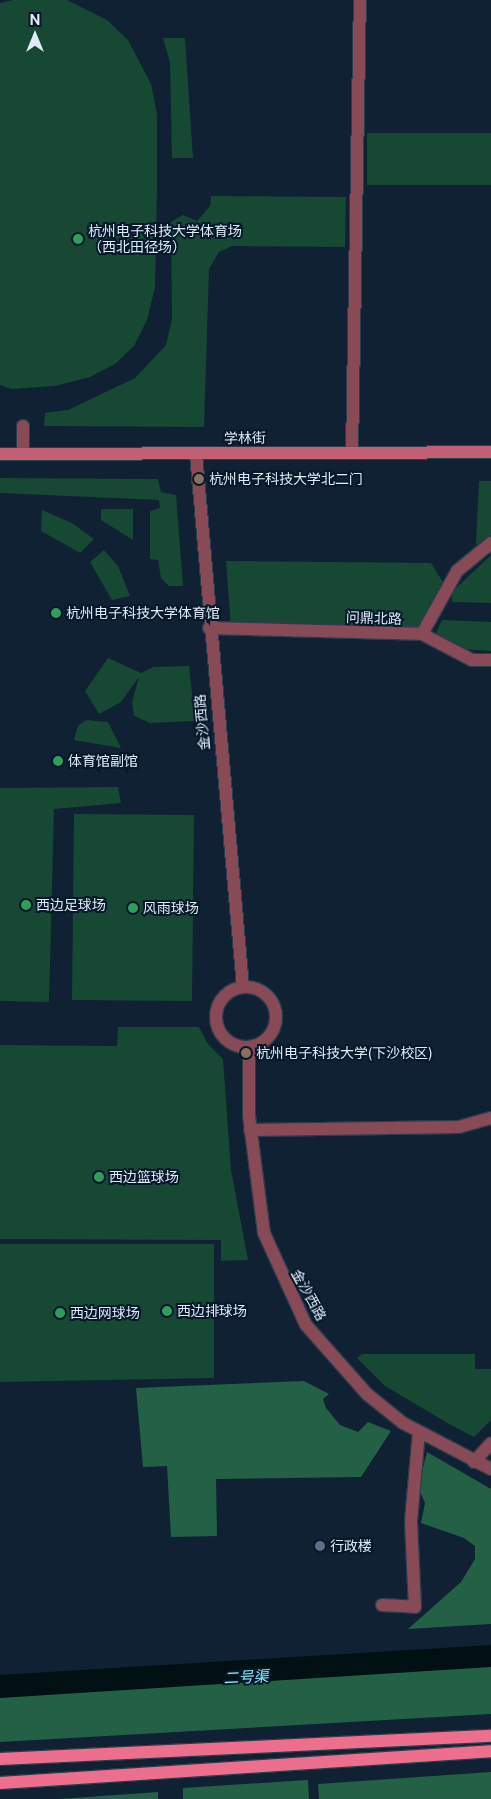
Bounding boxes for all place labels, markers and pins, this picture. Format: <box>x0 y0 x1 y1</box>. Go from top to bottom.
place label: 杭州电子科技大学体育场 （西北田径场） <box>88 223 242 256</box>
marker: 杭州电子科技大学体育场 （西北田径场） <box>72 233 84 245</box>
place label: 杭州电子科技大学北二门 <box>209 471 363 487</box>
marker: 杭州电子科技大学北二门 <box>193 473 205 485</box>
place label: 杭州电子科技大学体育馆 <box>66 605 220 621</box>
marker: 杭州电子科技大学体育馆 <box>50 607 62 619</box>
place label: 体育馆副馆 <box>68 753 138 769</box>
marker: 体育馆副馆 <box>52 755 64 767</box>
place label: 西边足球场 <box>36 897 106 913</box>
marker: 西边足球场 <box>20 899 32 911</box>
place label: 风雨球场 <box>143 900 199 916</box>
marker: 风雨球场 <box>127 902 139 914</box>
place label: 杭州电子科技大学(下沙校区) <box>256 1045 433 1061</box>
marker: 杭州电子科技大学(下沙校区) <box>240 1047 252 1059</box>
place label: 西边篮球场 <box>109 1169 179 1185</box>
marker: 西边篮球场 <box>93 1171 105 1183</box>
place label: 西边排球场 <box>177 1303 247 1319</box>
place label: 西边网球场 <box>70 1305 140 1321</box>
marker: 西边排球场 <box>161 1305 173 1317</box>
marker: 西边网球场 <box>54 1307 66 1319</box>
place label: 行政楼 <box>330 1538 372 1554</box>
marker: 行政楼 <box>314 1540 326 1552</box>

